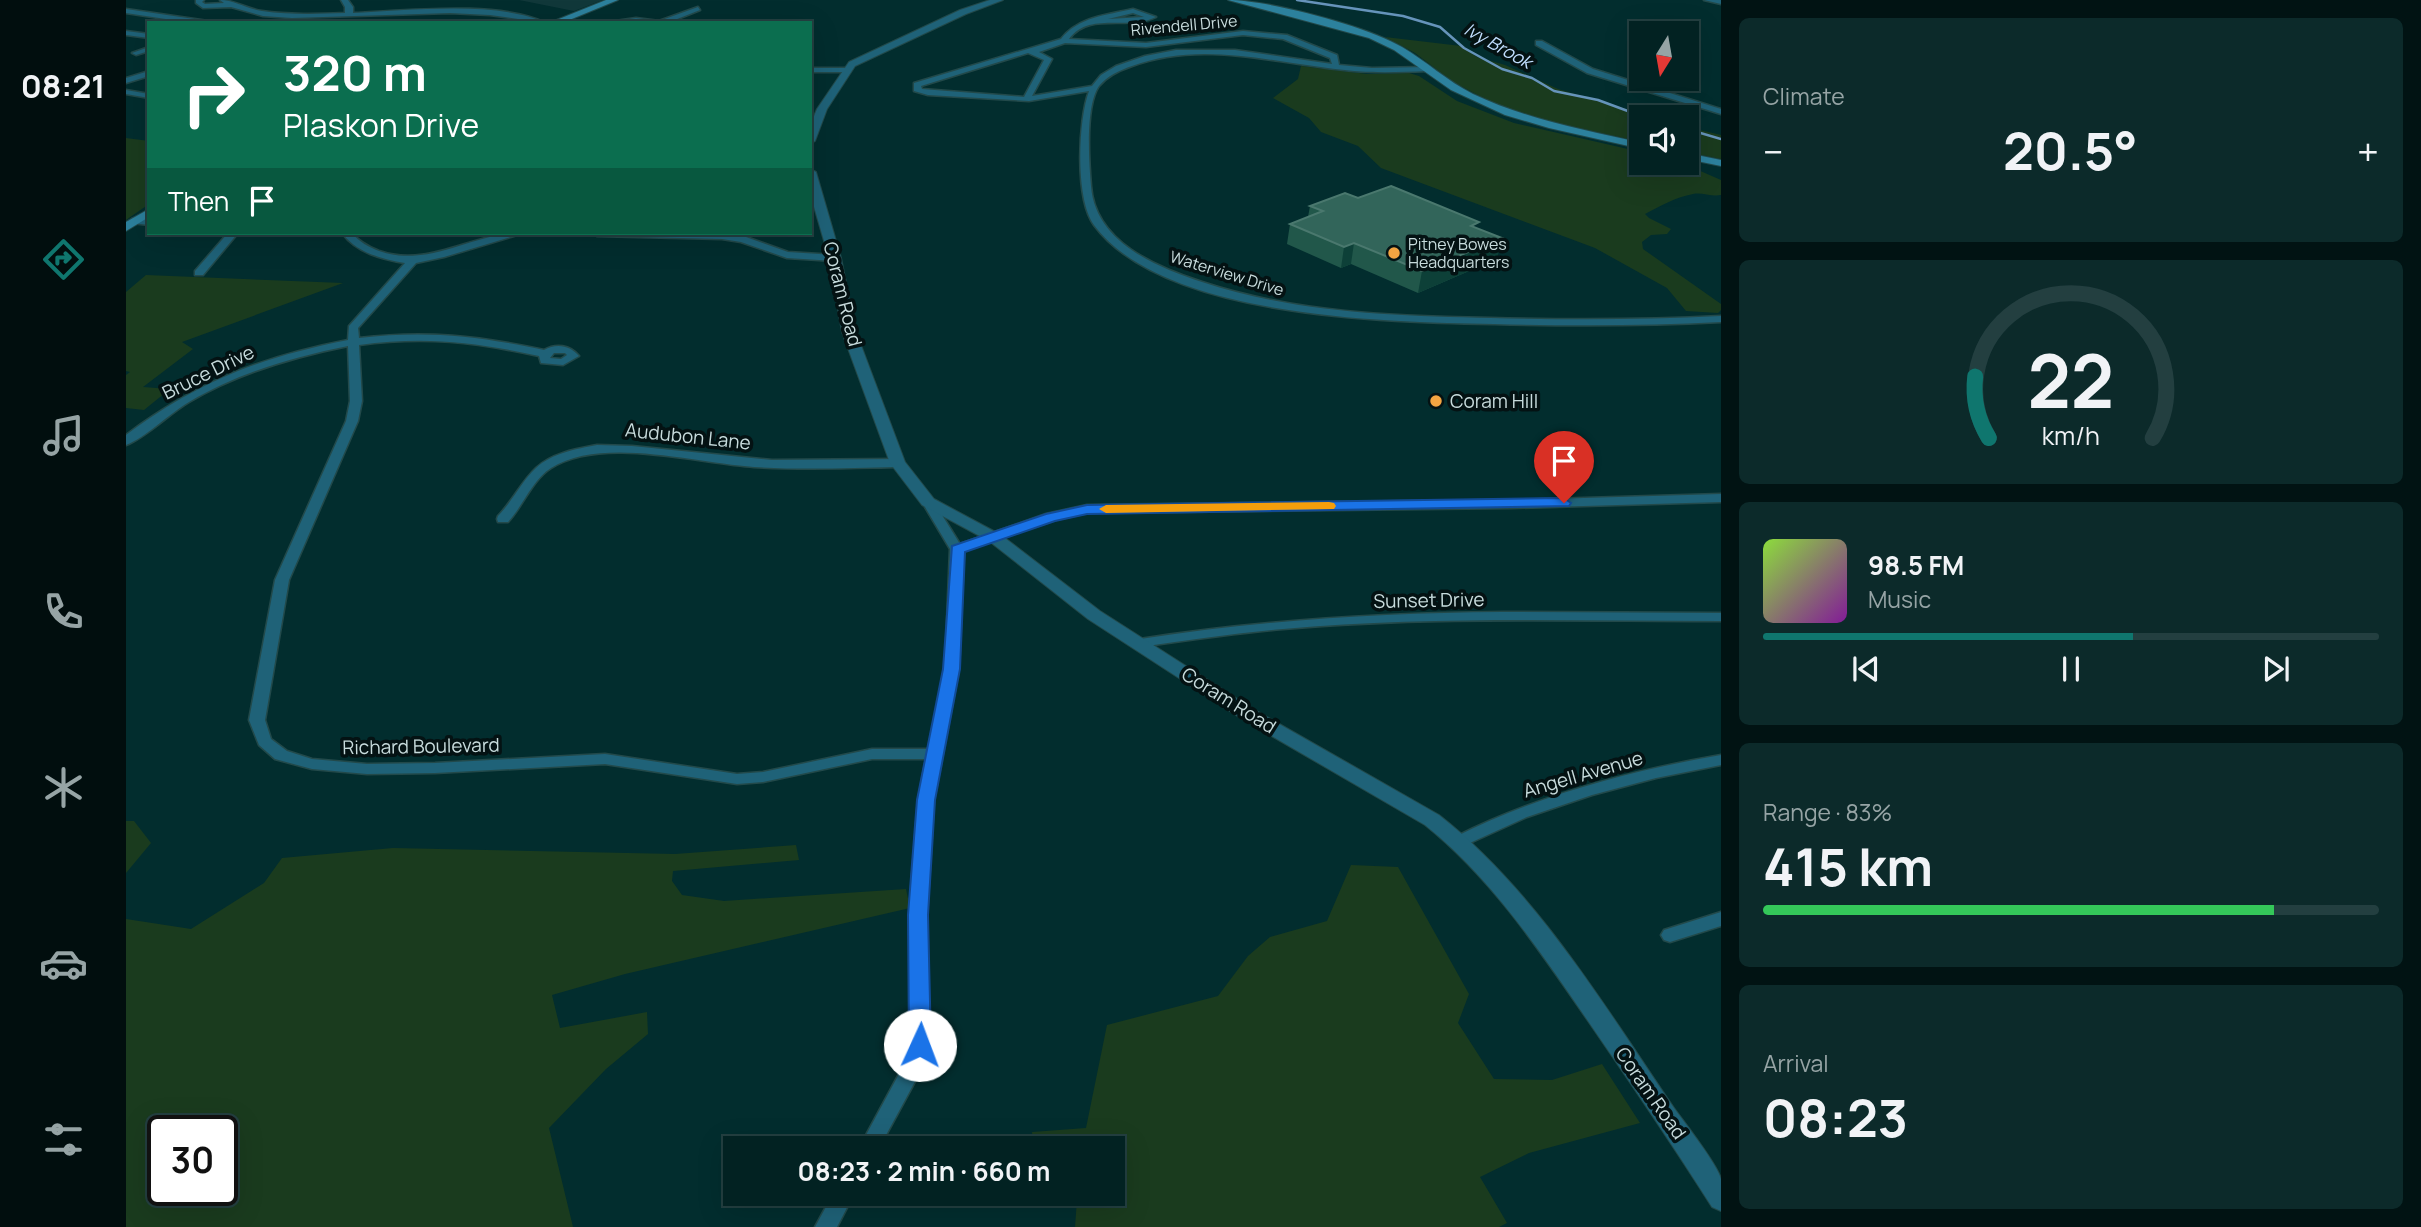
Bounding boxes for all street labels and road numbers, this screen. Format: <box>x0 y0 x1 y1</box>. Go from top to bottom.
street label: Rivendell Drive <box>1130 9 1238 41</box>
street label: Coram Road <box>817 239 869 349</box>
street label: Waterview Drive <box>1167 245 1287 301</box>
street label: Bruce Drive <box>158 339 258 405</box>
street label: Audubon Lane <box>624 416 752 456</box>
street label: Sunset Drive <box>1373 586 1485 614</box>
street label: Coram Road <box>1177 661 1281 739</box>
street label: Richard Boulevard <box>342 732 500 760</box>
street label: Angell Avenue <box>1520 744 1646 804</box>
street label: Coram Road <box>1610 1042 1692 1144</box>

